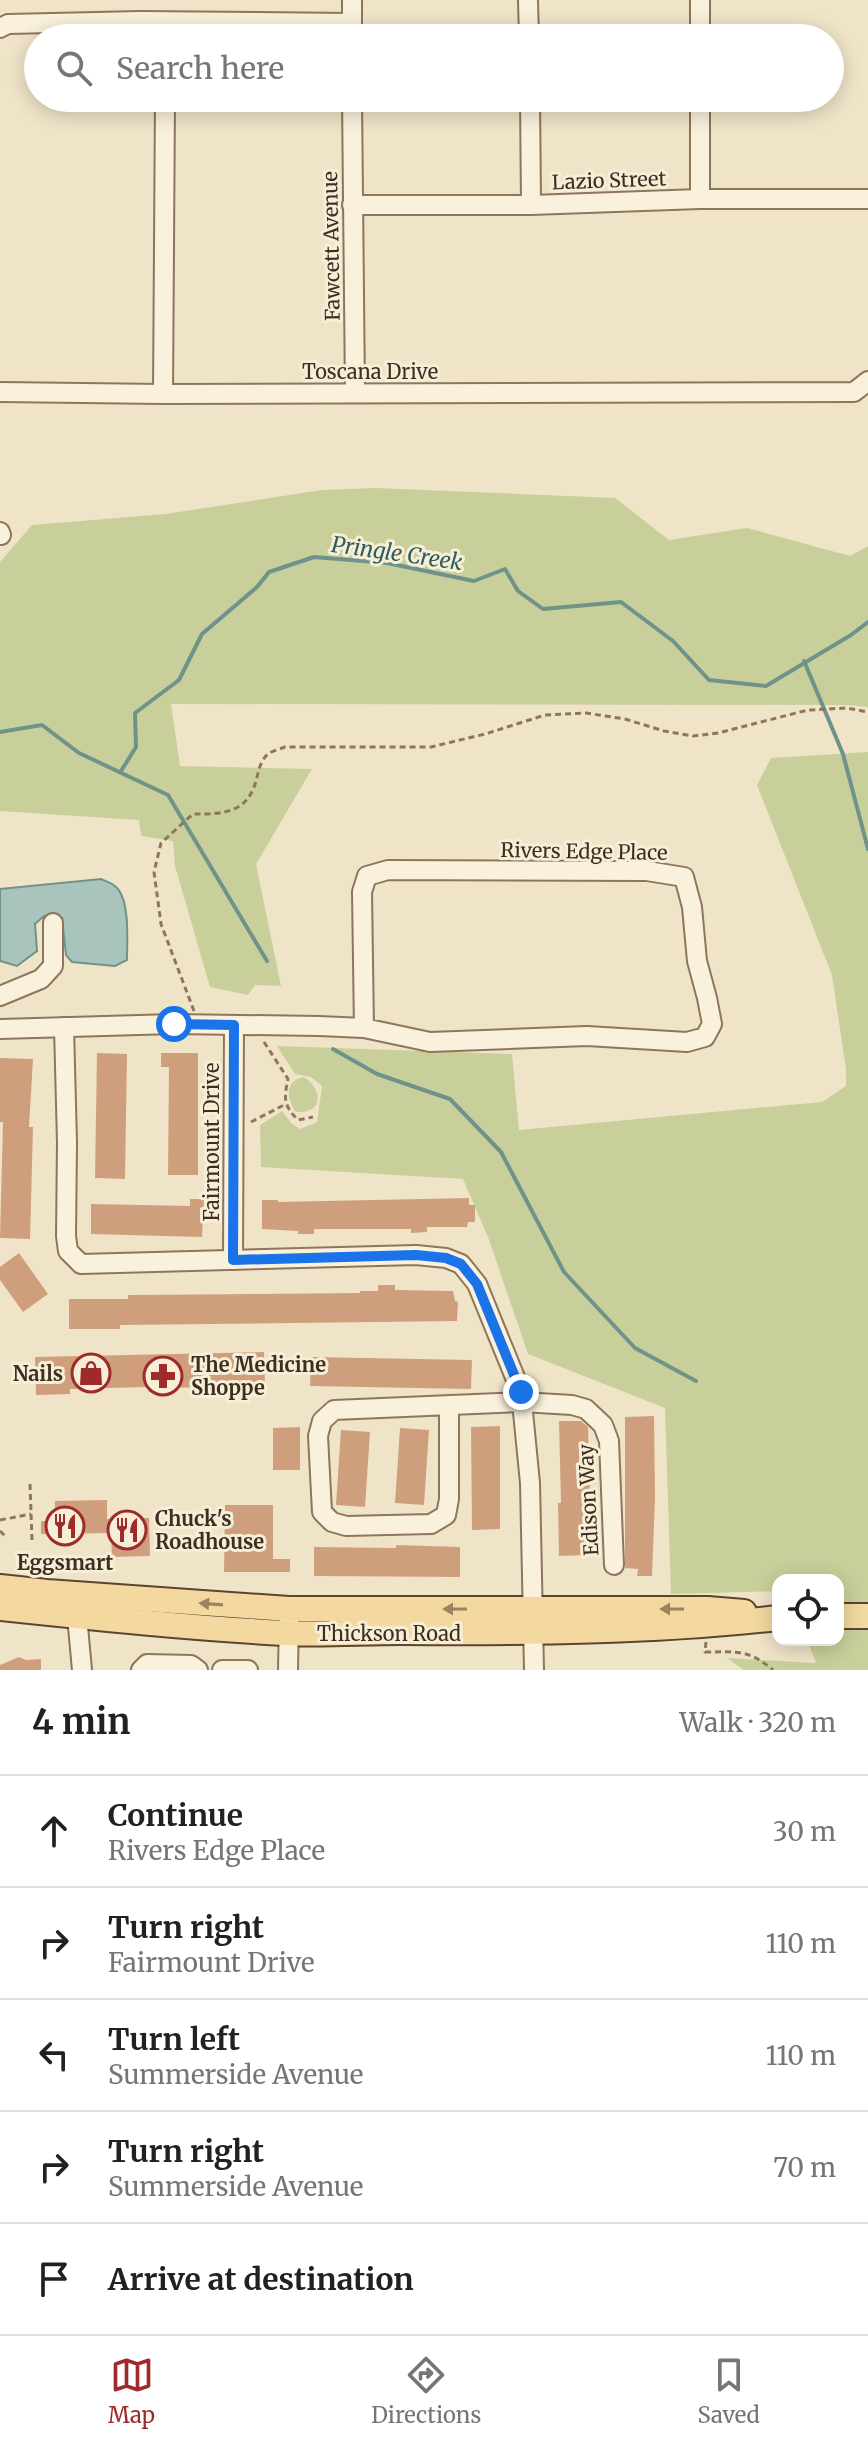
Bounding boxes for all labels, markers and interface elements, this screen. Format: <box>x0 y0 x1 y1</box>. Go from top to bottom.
search box <box>24 24 844 112</box>
icon: search <box>52 46 96 90</box>
text: Search here <box>116 49 284 87</box>
street label: Lazio Street <box>551 166 667 194</box>
street label: Fawcett Avenue <box>317 171 345 321</box>
street label: Toscana Drive <box>302 359 438 384</box>
water label: Pringle Creek <box>330 530 464 576</box>
street label: Rivers Edge Place <box>500 837 668 865</box>
route start <box>156 1006 192 1042</box>
street label: Fairmount Drive <box>199 1063 224 1221</box>
shop icon: Nails <box>70 1352 112 1394</box>
place label: The Medicine Shoppe <box>191 1352 326 1400</box>
pharmacy icon: The Medicine Shoppe <box>142 1355 184 1397</box>
place label: Nails <box>13 1361 63 1386</box>
route end <box>503 1374 539 1410</box>
street label: Edison Way <box>573 1443 603 1557</box>
restaurant icon: Eggsmart <box>44 1505 86 1547</box>
place label: Chuck's Roadhouse <box>155 1506 264 1554</box>
restaurant icon: Chuck's Roadhouse <box>106 1509 148 1551</box>
place label: Eggsmart <box>17 1550 113 1575</box>
map controls <box>772 1574 844 1646</box>
button: locate <box>772 1574 844 1646</box>
one-way arrow <box>198 1597 223 1610</box>
one-way arrow <box>442 1603 467 1615</box>
one-way arrow <box>659 1603 684 1615</box>
street label: Thickson Road <box>317 1621 461 1646</box>
text: 4 min <box>32 1701 130 1743</box>
text: Walk · 320 m <box>679 1706 836 1739</box>
text: Continue <box>108 1796 243 1834</box>
icon: ahead <box>32 1809 76 1853</box>
text: 30 m <box>773 1815 836 1848</box>
text: Rivers Edge Place <box>108 1834 325 1867</box>
text: Turn right <box>108 1908 264 1946</box>
icon: right <box>32 1921 76 1965</box>
text: 110 m <box>766 1927 836 1960</box>
text: Fairmount Drive <box>108 1946 315 1979</box>
text: Turn left <box>108 2020 240 2058</box>
icon: left <box>32 2033 76 2077</box>
text: 110 m <box>766 2039 836 2072</box>
text: Summerside Avenue <box>108 2058 363 2091</box>
text: Turn right <box>108 2132 264 2170</box>
icon: right <box>32 2145 76 2189</box>
text: 70 m <box>773 2151 836 2184</box>
text: Summerside Avenue <box>108 2170 363 2203</box>
icon: arrive <box>32 2257 76 2301</box>
text: Arrive at destination <box>108 2260 414 2298</box>
tab: Map <box>108 2353 155 2429</box>
tab: Directions <box>371 2353 481 2429</box>
tab: Saved <box>698 2353 760 2429</box>

